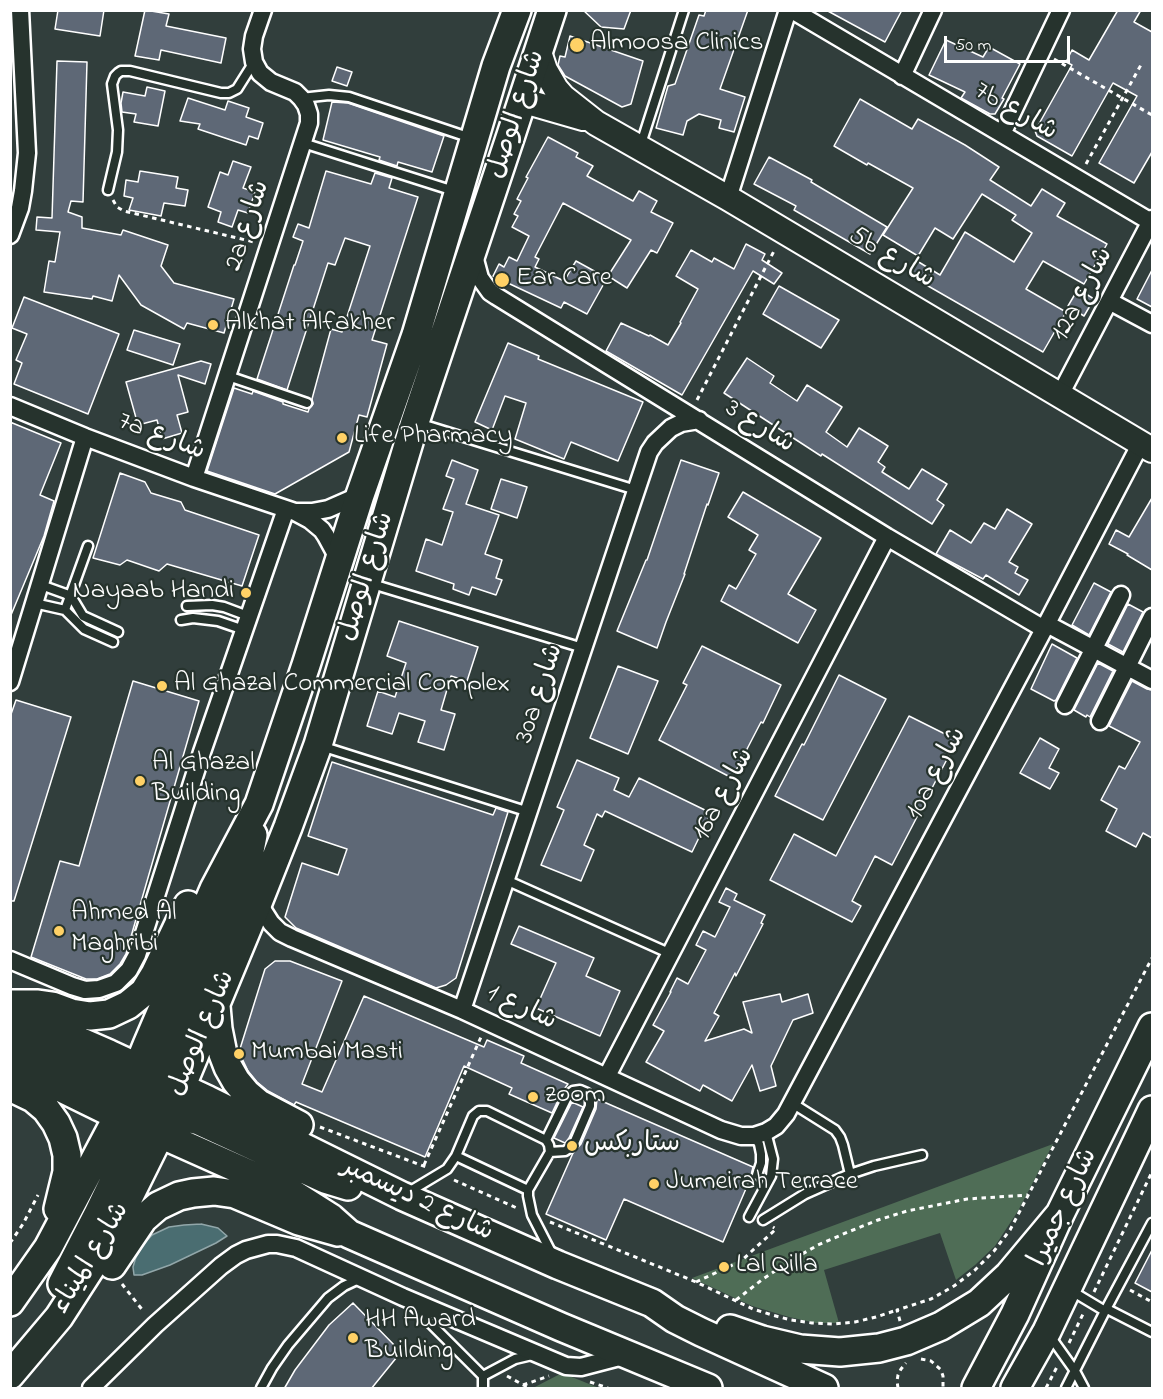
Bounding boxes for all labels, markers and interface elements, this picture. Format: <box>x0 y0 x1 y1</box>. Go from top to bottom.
scale bar <box>947 24 1073 62</box>
place label: Almoosa Clinics <box>590 29 763 61</box>
text: 50 m <box>955 33 992 59</box>
marker: Almoosa Clinics <box>568 36 586 54</box>
street label: شارع الوصل <box>482 47 554 183</box>
street label: 7b شارع <box>968 76 1062 150</box>
street label: 2a شارع <box>219 177 279 275</box>
street label: 5b شارع <box>842 221 940 297</box>
street label: 12a شارع <box>1046 242 1122 348</box>
place label: Ear Care <box>516 264 612 296</box>
marker: Ear Care <box>493 271 511 289</box>
place label: Alkhat Alfakher <box>225 309 395 341</box>
marker: Alkhat Alfakher <box>206 318 220 332</box>
street label: شارع 3 <box>718 394 800 462</box>
street label: 7a شارع <box>113 407 209 469</box>
place label: Life Pharmacy <box>354 422 513 454</box>
marker: Life Pharmacy <box>335 431 349 445</box>
street label: شارع الوصل <box>333 508 403 646</box>
place label: Nayaab Handi <box>72 577 234 609</box>
marker: Nayaab Handi <box>239 586 253 600</box>
street label: 30a شارع <box>510 640 572 748</box>
place label: Al Ghazal Commercial Complex <box>174 670 510 702</box>
marker: Al Ghazal Commercial Complex <box>155 679 169 693</box>
street label: 10a شارع <box>900 722 976 826</box>
street label: 16a شارع <box>687 743 763 847</box>
place label: Al Ghazal Building <box>152 749 255 812</box>
marker: Al Ghazal Building <box>133 774 147 788</box>
place label: Ahmed Al Maghribi <box>71 899 177 962</box>
marker: Ahmed Al Maghribi <box>52 924 66 938</box>
street label: شارع الوصل <box>162 966 244 1102</box>
street label: شارع 1 <box>481 979 561 1039</box>
place label: Mumbai Masti <box>251 1038 403 1070</box>
marker: Mumbai Masti <box>232 1047 246 1061</box>
place label: zoom <box>545 1081 605 1113</box>
marker: zoom <box>526 1090 540 1104</box>
place label: ستاربكس <box>584 1130 680 1162</box>
marker: ستاربكس <box>565 1139 579 1153</box>
street label: شارع جميرا <box>1024 1144 1106 1272</box>
street label: شارع 2 ديسمبر <box>336 1152 498 1250</box>
place label: Jumeirah Terrace <box>666 1168 858 1200</box>
marker: Jumeirah Terrace <box>647 1177 661 1191</box>
street label: شارع الميناء <box>46 1197 138 1321</box>
place label: Lal Qilla <box>736 1251 818 1283</box>
marker: Lal Qilla <box>717 1260 731 1274</box>
place label: HH Award Building <box>365 1306 476 1369</box>
marker: HH Award Building <box>346 1331 360 1345</box>

